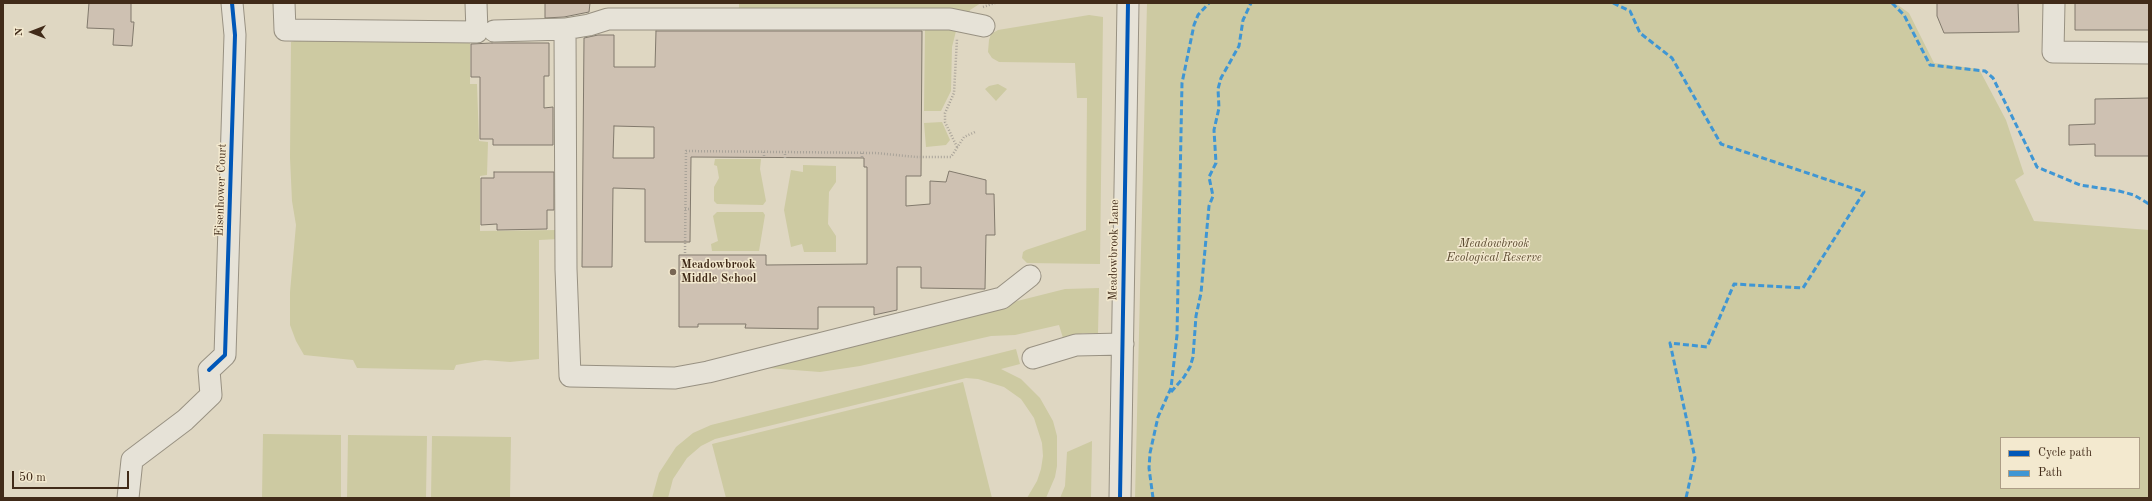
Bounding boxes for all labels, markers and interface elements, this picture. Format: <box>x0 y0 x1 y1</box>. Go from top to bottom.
north arrow <box>12 12 52 52</box>
text: N <box>14 28 25 36</box>
street label: Eisenhower Court <box>212 143 230 237</box>
street label: Meadowbrook Lane <box>1106 199 1122 301</box>
park label: Meadowbrook Ecological Reserve <box>1446 237 1542 265</box>
place label: Meadowbrook Middle School <box>681 258 756 286</box>
marker: Meadowbrook Middle School <box>668 267 678 277</box>
legend <box>2000 437 2140 489</box>
text: Cycle path <box>2038 447 2092 459</box>
scale bar <box>14 463 131 489</box>
text: Path <box>2038 467 2062 479</box>
text: 50 m <box>19 472 46 484</box>

